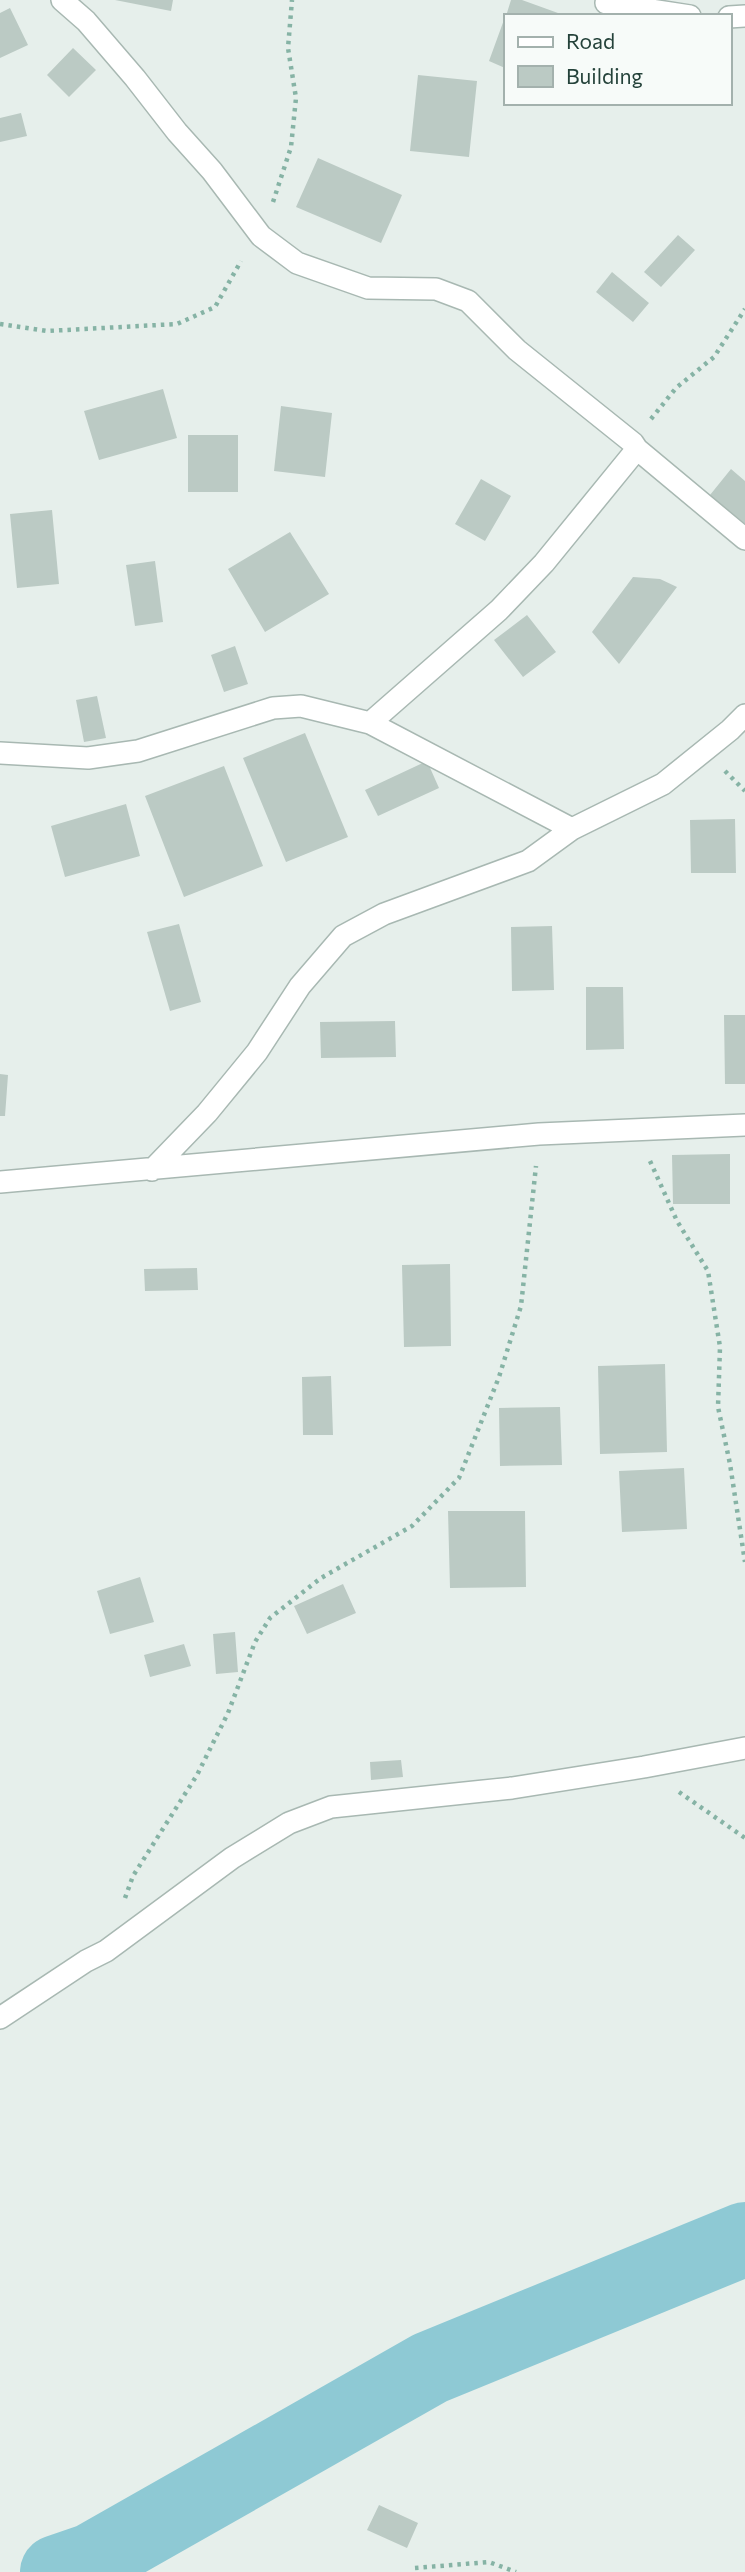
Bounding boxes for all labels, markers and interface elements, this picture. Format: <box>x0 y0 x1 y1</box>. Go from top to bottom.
legend <box>504 14 731 105</box>
text: Road <box>566 28 615 53</box>
text: Building <box>566 63 643 88</box>

